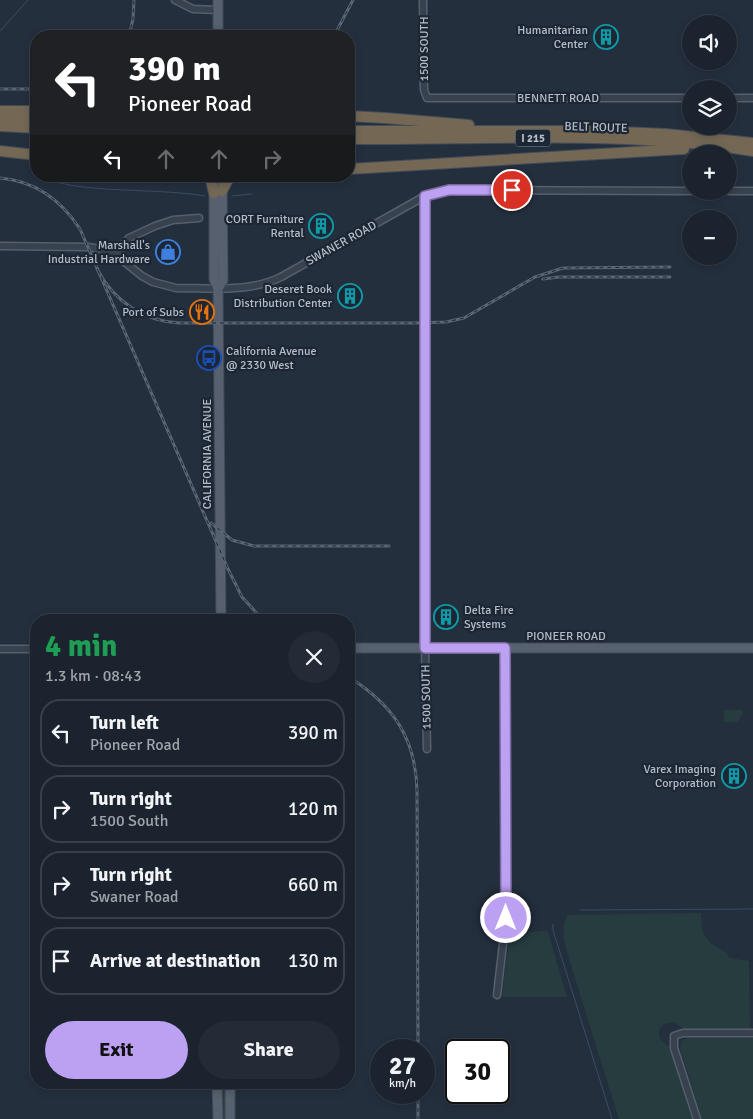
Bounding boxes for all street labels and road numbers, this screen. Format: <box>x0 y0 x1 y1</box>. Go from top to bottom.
street label: 1500 SOUTH <box>417 16 432 82</box>
street label: BENNETT ROAD <box>517 91 599 106</box>
street label: BELT ROUTE <box>564 119 628 136</box>
road number: I 215 <box>516 130 550 146</box>
street label: SWANER ROAD <box>303 218 379 269</box>
street label: CALIFORNIA AVENUE <box>200 398 215 509</box>
street label: PIONEER ROAD <box>526 629 606 644</box>
street label: 1500 SOUTH <box>418 664 435 730</box>

